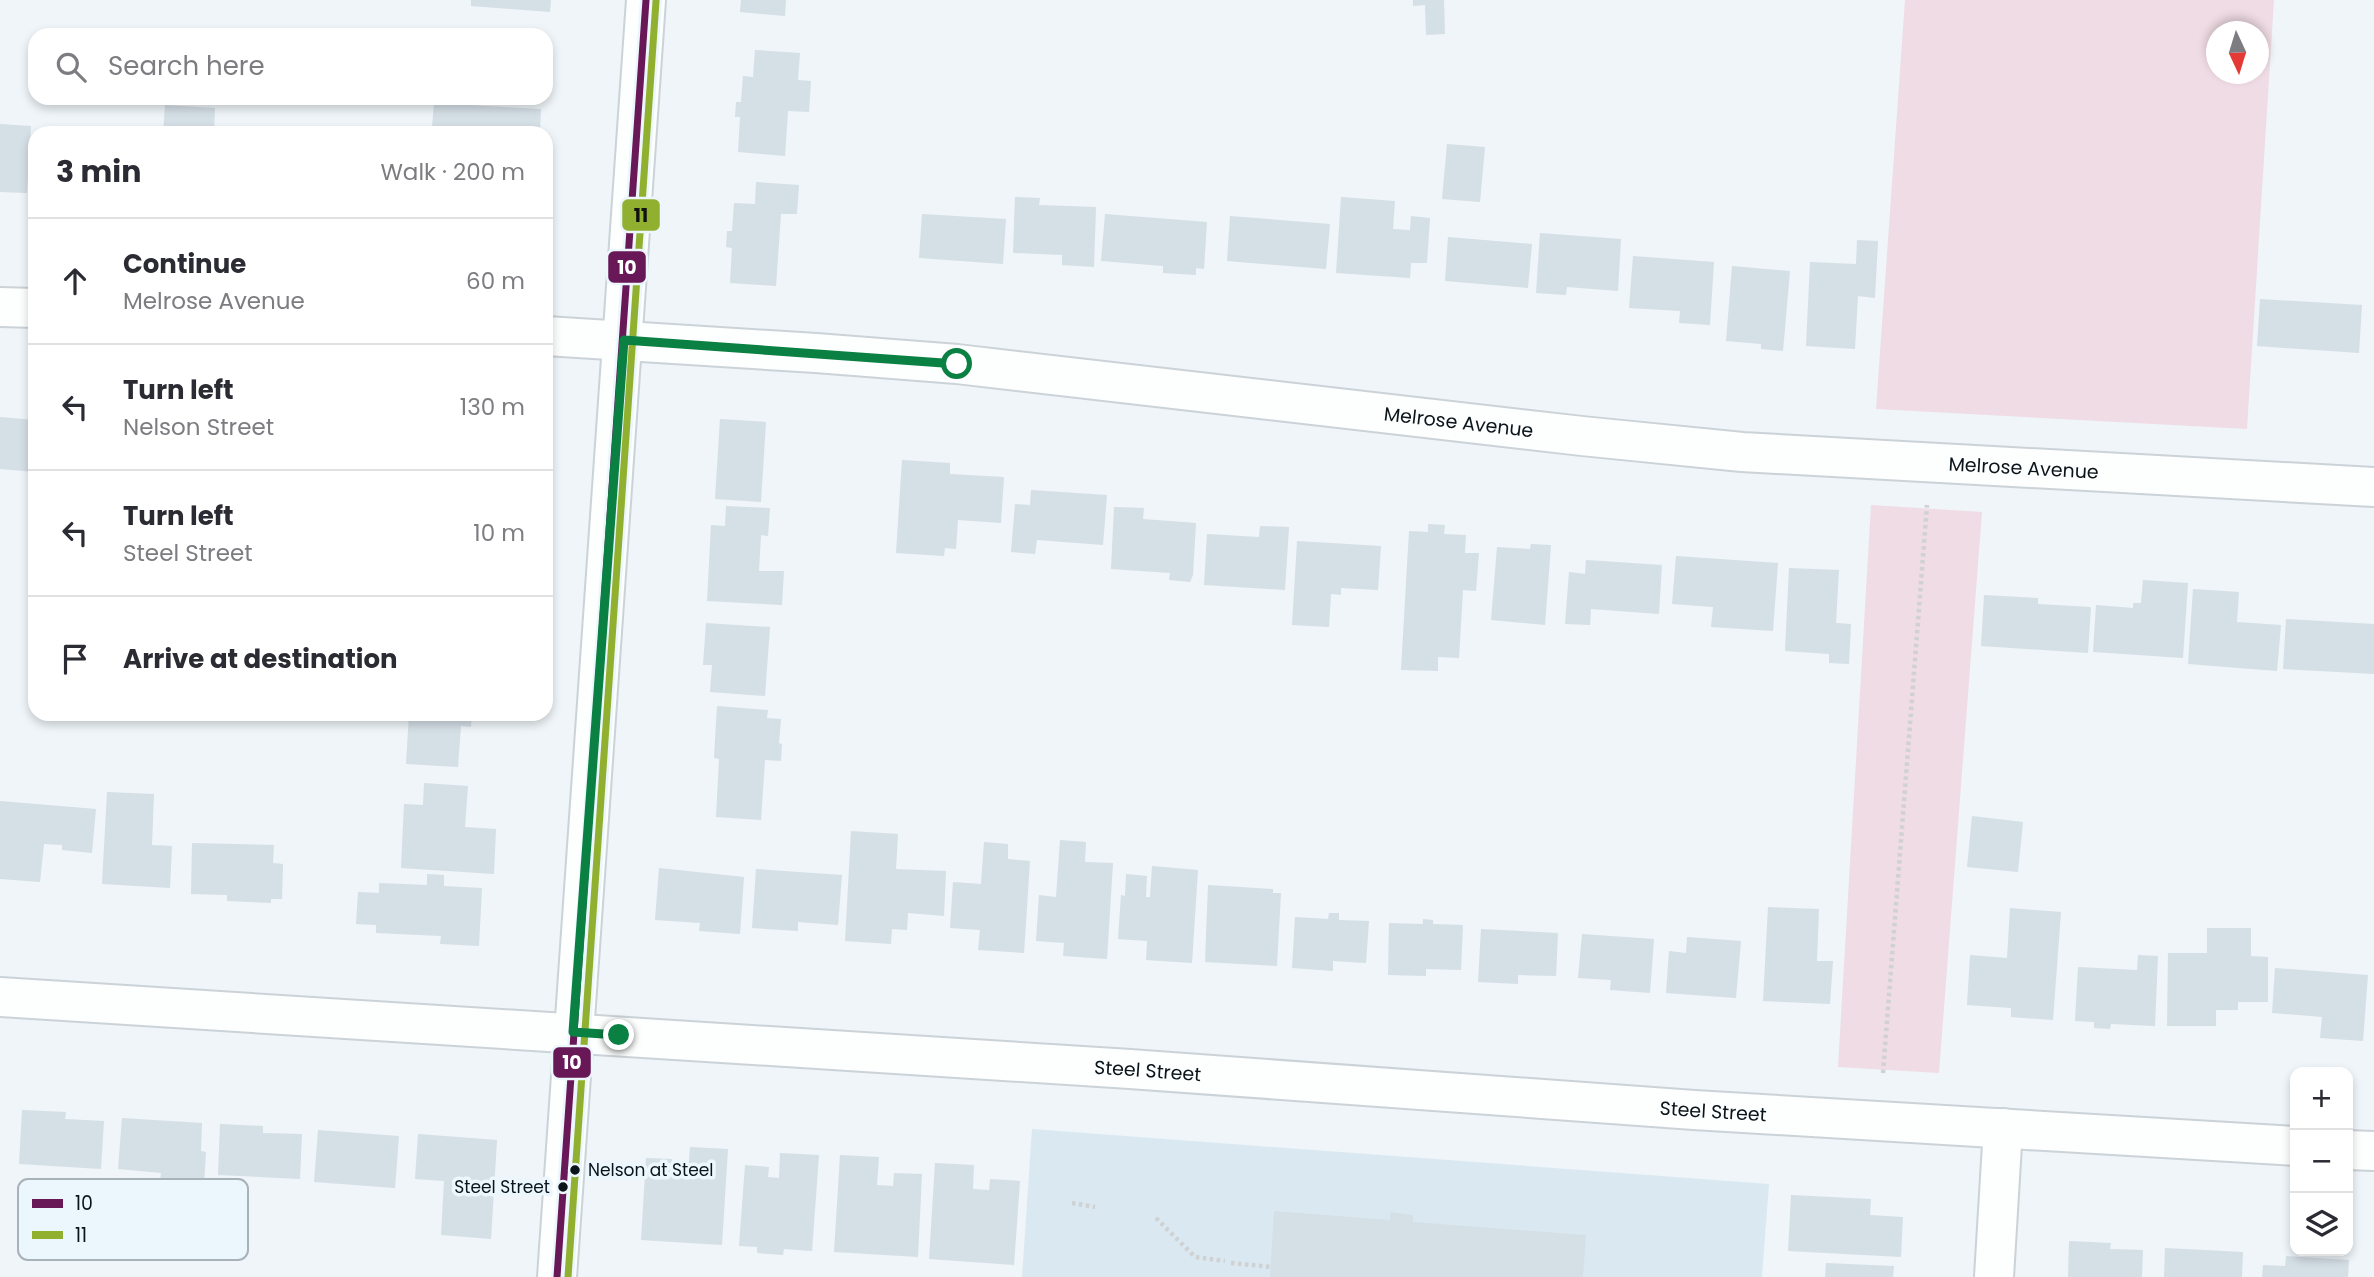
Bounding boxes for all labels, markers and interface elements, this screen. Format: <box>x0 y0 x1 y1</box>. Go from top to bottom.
north arrow <box>2206 21 2269 84</box>
search box <box>28 28 553 105</box>
icon: search <box>52 48 90 86</box>
text: Search here <box>108 48 265 84</box>
text: 3 min <box>56 150 141 193</box>
text: Walk · 200 m <box>380 156 525 188</box>
line badge: 11 <box>621 198 661 232</box>
text: 11 <box>634 202 648 229</box>
text: Continue <box>123 246 246 282</box>
line badge: 10 <box>607 250 647 284</box>
text: 10 <box>617 254 637 281</box>
icon: ahead <box>56 262 94 300</box>
text: 60 m <box>466 265 525 297</box>
text: Melrose Avenue <box>123 285 305 317</box>
route start <box>941 348 972 379</box>
text: Turn left <box>123 372 234 408</box>
icon: left <box>56 388 94 426</box>
text: 130 m <box>460 391 525 423</box>
street label: Melrose Avenue <box>1383 400 1535 444</box>
text: Nelson Street <box>123 411 274 443</box>
street label: Melrose Avenue <box>1948 450 2099 485</box>
text: Turn left <box>123 498 234 534</box>
icon: left <box>56 514 94 552</box>
text: 10 m <box>473 517 525 549</box>
text: Steel Street <box>123 537 253 569</box>
icon: arrive <box>56 640 94 678</box>
text: Arrive at destination <box>123 641 398 677</box>
route end <box>603 1019 634 1050</box>
line badge: 10 <box>552 1046 592 1079</box>
text: 10 <box>562 1049 582 1076</box>
street label: Steel Street <box>1093 1053 1202 1088</box>
map controls <box>2290 1067 2353 1256</box>
button: + <box>2290 1067 2353 1130</box>
street label: Steel Street <box>1659 1094 1768 1128</box>
button: − <box>2290 1130 2353 1193</box>
place label: Nelson at Steel <box>588 1158 714 1182</box>
marker: Nelson at Steel <box>568 1163 582 1177</box>
place label: Steel Street <box>454 1175 550 1199</box>
legend <box>18 1179 248 1260</box>
marker: Steel Street <box>556 1180 570 1194</box>
text: 10 <box>75 1190 93 1217</box>
button: layers <box>2290 1193 2353 1256</box>
text: 11 <box>75 1222 87 1249</box>

